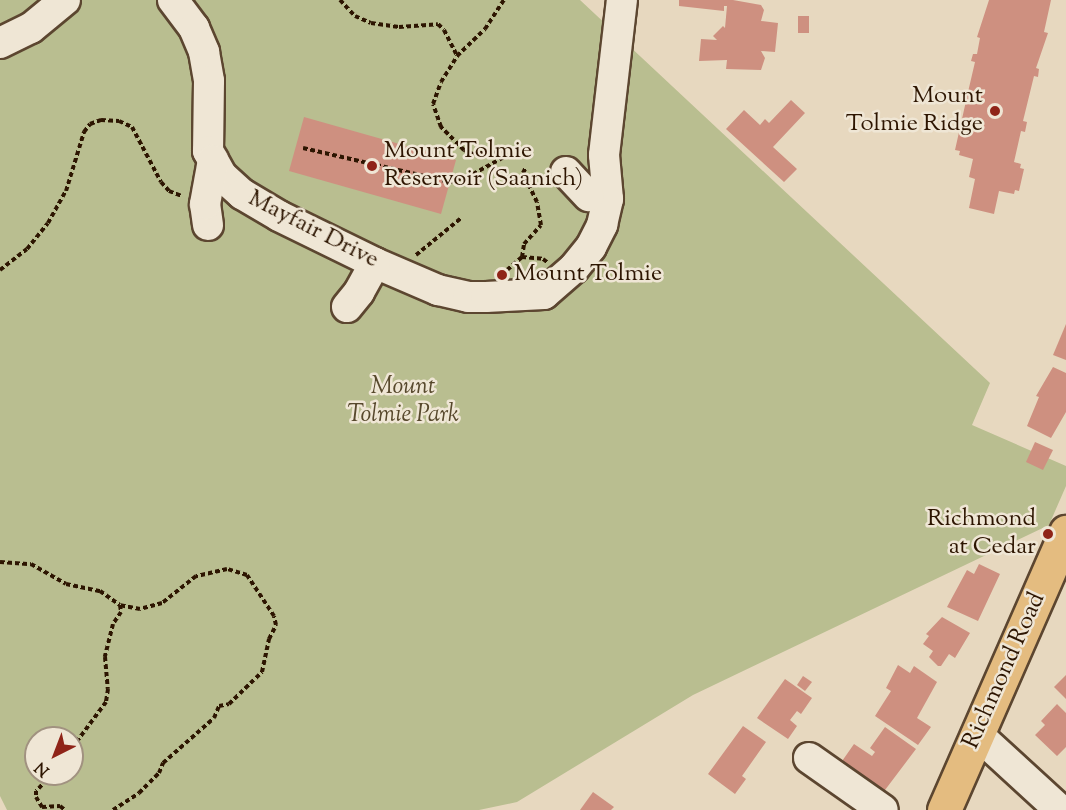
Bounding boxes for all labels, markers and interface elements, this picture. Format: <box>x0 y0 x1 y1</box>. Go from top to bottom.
place label: Mount Tolmie Ridge <box>846 83 983 139</box>
marker: Mount Tolmie Ridge <box>988 104 1002 118</box>
place label: Mount Tolmie Reservoir (Saanich) <box>384 138 583 194</box>
marker: Mount Tolmie Reservoir (Saanich) <box>365 159 379 173</box>
street label: Mayfair Drive <box>243 185 383 275</box>
place label: Mount Tolmie <box>514 261 662 289</box>
marker: Mount Tolmie <box>495 268 509 282</box>
park label: Mount Tolmie Park <box>347 374 459 430</box>
place label: Richmond at Cedar <box>927 506 1036 562</box>
marker: Richmond at Cedar <box>1041 527 1055 541</box>
street label: Richmond Road <box>958 588 1052 754</box>
north arrow <box>24 726 84 786</box>
text: N <box>31 755 55 781</box>

